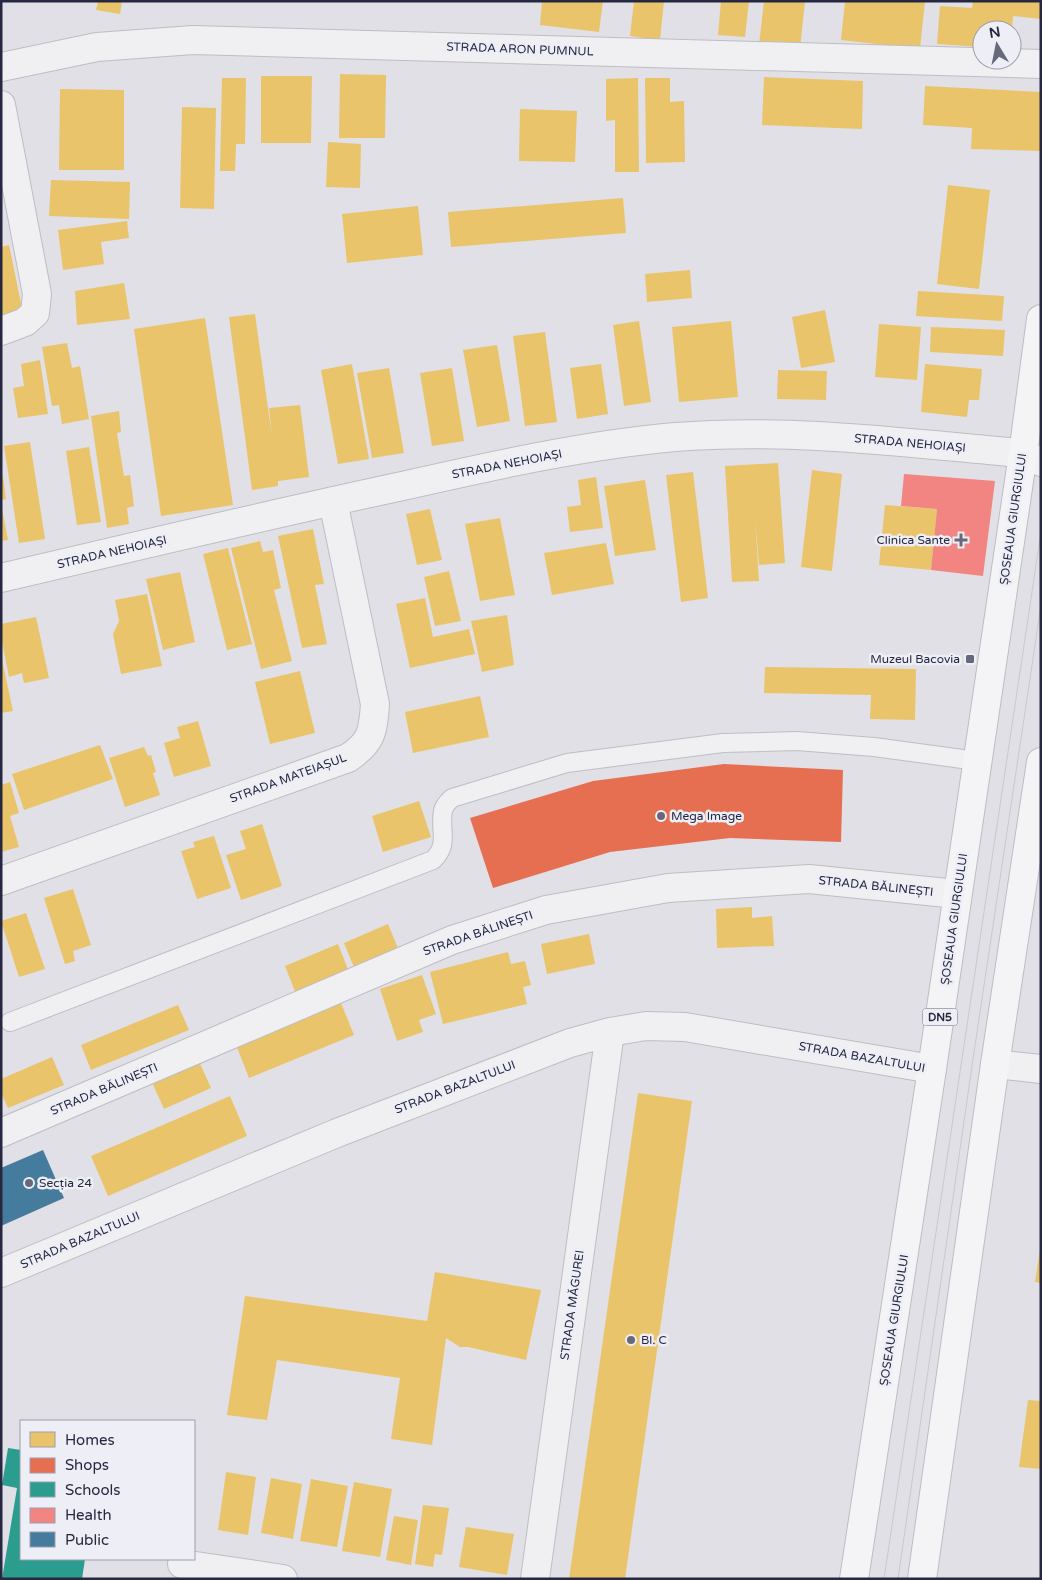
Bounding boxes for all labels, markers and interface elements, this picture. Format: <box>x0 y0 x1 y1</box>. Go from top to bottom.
north arrow <box>972 20 1022 70</box>
text: N <box>988 23 1002 42</box>
street label: STRADA ARON PUMNUL <box>446 39 594 59</box>
street label: STRADA NEHOIAȘI <box>854 431 966 455</box>
street label: STRADA NEHOIAȘI <box>451 446 563 482</box>
street label: ȘOSEAUA GIURGIULUI <box>997 452 1029 586</box>
street label: STRADA NEHOIAȘI <box>56 533 168 571</box>
place label: Clinica Sante <box>877 533 950 547</box>
marker: Clinica Sante <box>954 533 968 547</box>
place label: Muzeul Bacovia <box>870 652 960 666</box>
marker: Muzeul Bacovia <box>964 653 976 665</box>
street label: STRADA MATEIAȘUL <box>228 750 348 806</box>
place label: Mega Image <box>671 809 742 823</box>
marker: Mega Image <box>655 810 667 822</box>
street label: ȘOSEAUA GIURGIULUI <box>938 852 970 986</box>
street label: STRADA BĂLINEȘTI <box>818 873 934 899</box>
street label: STRADA BĂLINEȘTI <box>421 908 535 958</box>
road number: DN5 <box>922 1009 958 1026</box>
street label: STRADA BAZALTULUI <box>798 1039 926 1075</box>
street label: STRADA BAZALTULUI <box>393 1057 517 1117</box>
street label: STRADA BĂLINEȘTI <box>48 1060 160 1118</box>
place label: Secția 24 <box>39 1176 93 1190</box>
marker: Secția 24 <box>23 1177 35 1189</box>
street label: STRADA BAZALTULUI <box>18 1209 142 1271</box>
street label: STRADA MĂGUREI <box>557 1249 587 1361</box>
street label: ȘOSEAUA GIURGIULUI <box>877 1253 911 1387</box>
place label: Bl. C <box>641 1333 667 1347</box>
marker: Bl. C <box>625 1334 637 1346</box>
legend <box>20 1420 195 1560</box>
text: Homes <box>65 1431 115 1449</box>
text: Shops <box>65 1456 109 1474</box>
text: Schools <box>65 1481 121 1499</box>
text: Health <box>65 1506 112 1524</box>
text: Public <box>65 1531 109 1549</box>

